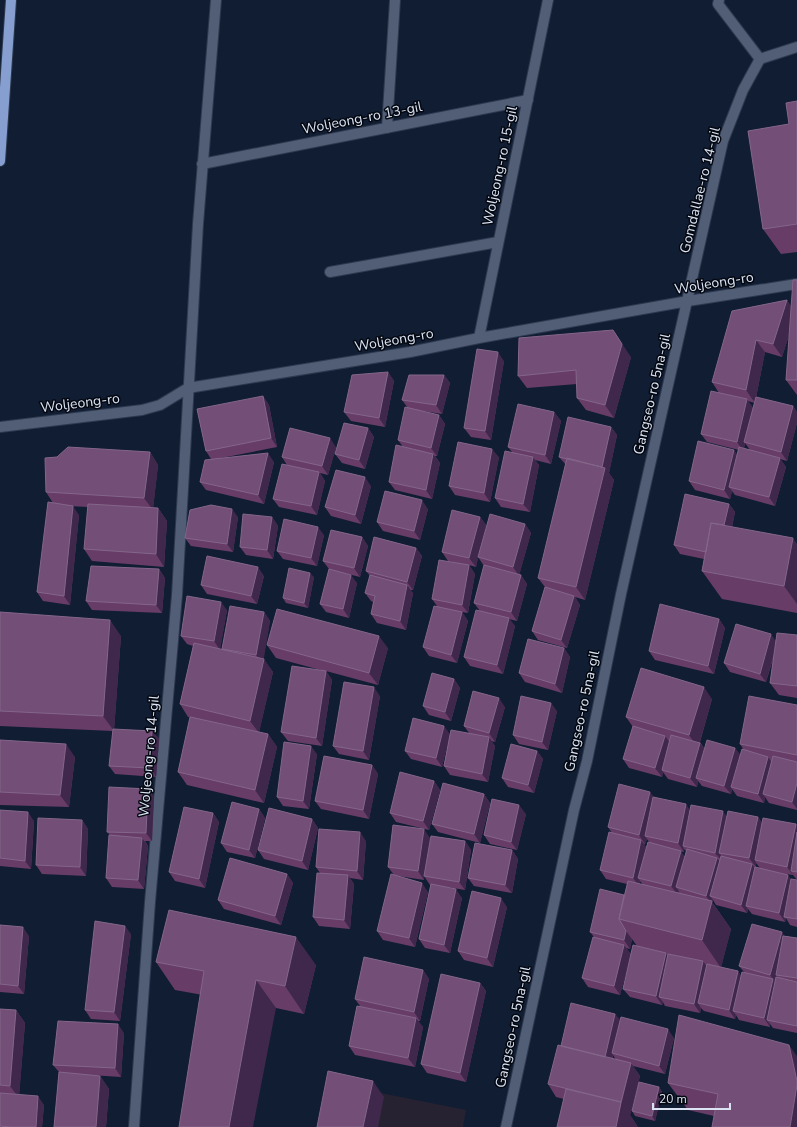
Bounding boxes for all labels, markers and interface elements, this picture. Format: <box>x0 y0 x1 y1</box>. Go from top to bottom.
street label: Woljeong-ro 13-gil <box>300 97 425 139</box>
street label: Woljeong-ro 15-gil <box>478 104 522 228</box>
street label: Gomdallae-ro 14-gil <box>675 124 725 255</box>
street label: Woljeong-ro <box>673 267 755 299</box>
street label: Woljeong-ro <box>353 324 435 356</box>
street label: Gangseo-ro 5na-gil <box>629 331 675 456</box>
street label: Woljeong-ro <box>39 389 121 417</box>
street label: Gangseo-ro 5na-gil <box>560 648 604 773</box>
street label: Woljeong-ro 14-gil <box>134 694 164 818</box>
street label: Gangseo-ro 5na-gil <box>491 964 535 1089</box>
scale bar <box>653 1085 730 1111</box>
text: 20 m <box>659 1091 687 1107</box>

